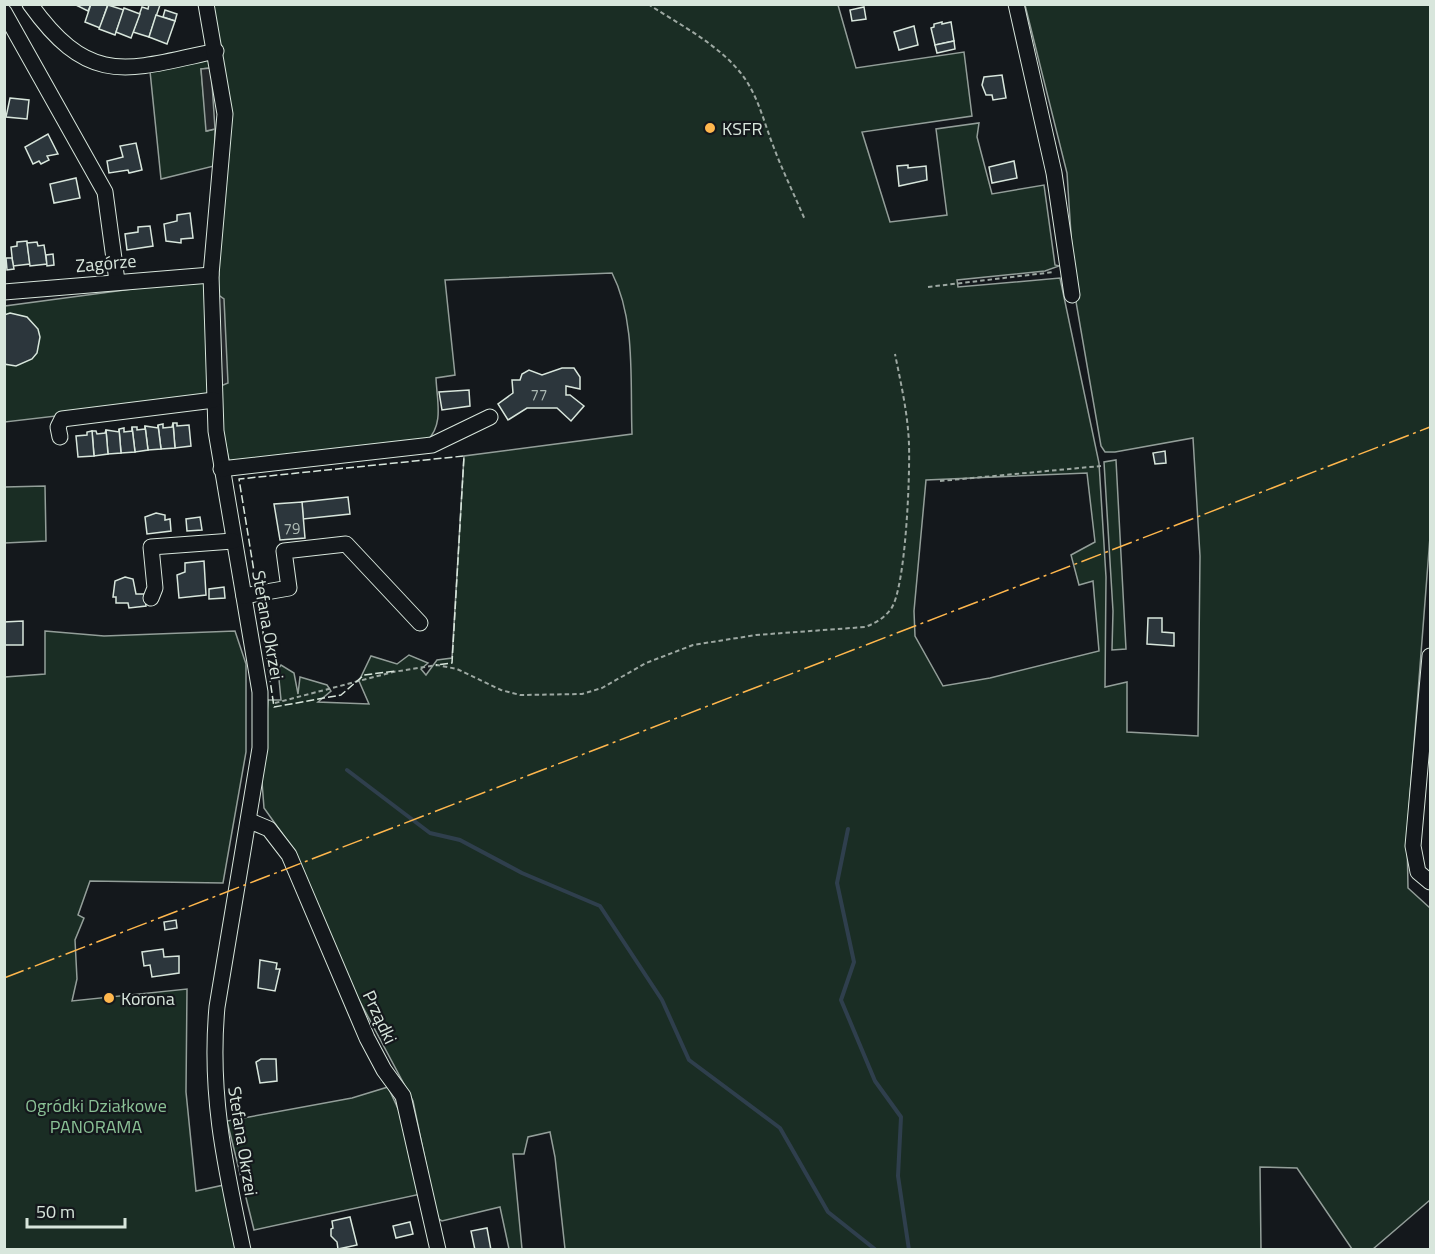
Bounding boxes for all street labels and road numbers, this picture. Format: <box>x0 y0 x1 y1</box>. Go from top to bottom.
street label: Zagórze <box>74 247 138 279</box>
street label: Stefana Okrzei <box>245 568 291 682</box>
street label: Prządki <box>356 986 404 1048</box>
street label: Stefana Okrzei <box>221 1084 265 1198</box>

